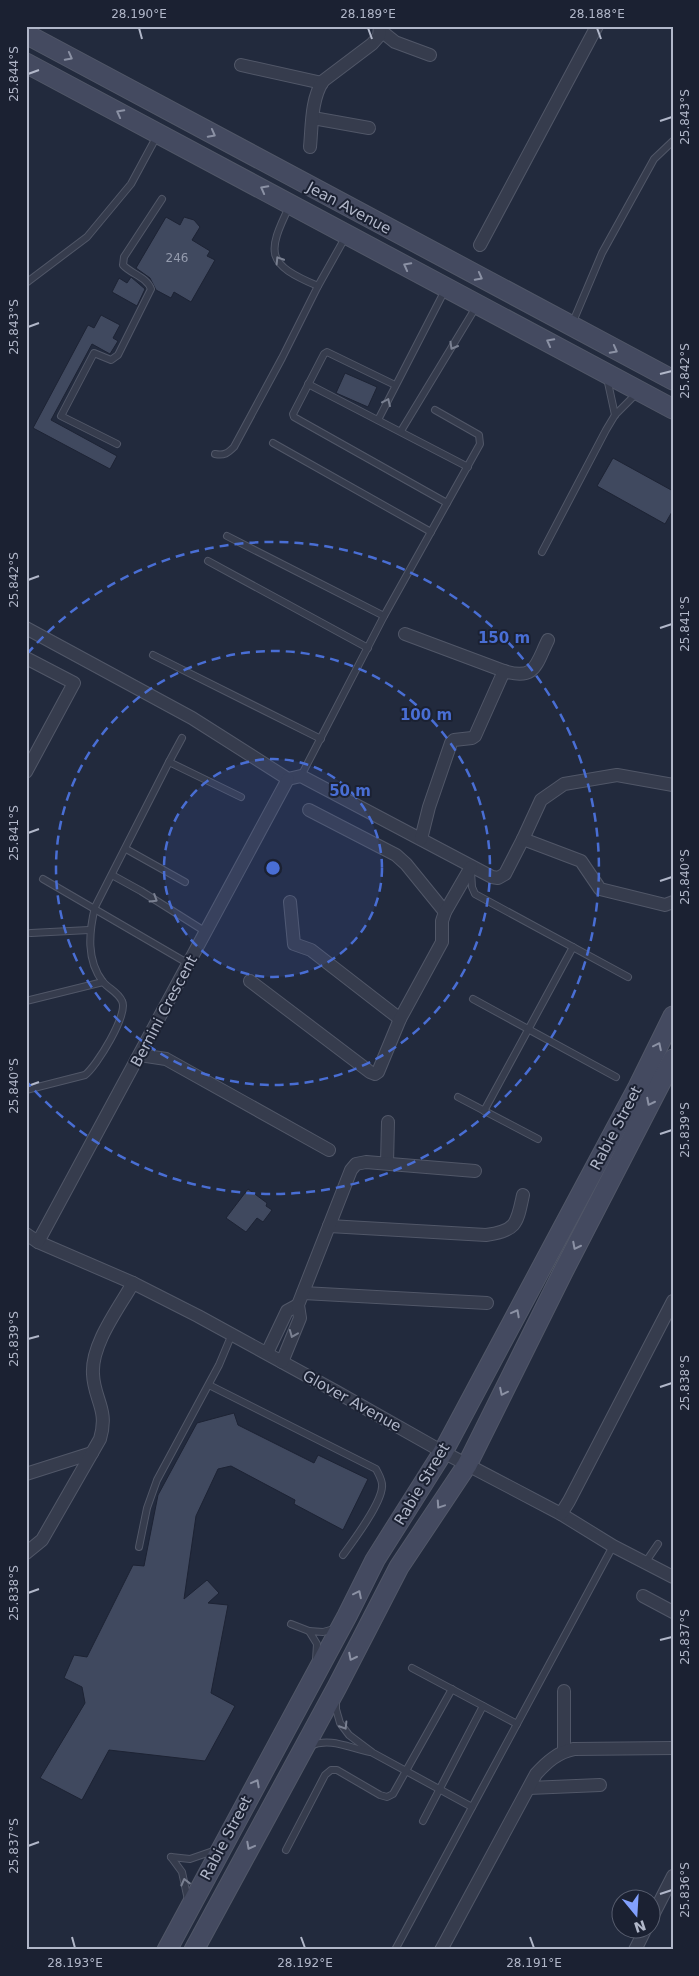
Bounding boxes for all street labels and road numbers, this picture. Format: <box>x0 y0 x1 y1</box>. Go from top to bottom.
street label: Jean Avenue <box>303 178 394 238</box>
street label: Bernini Crescent <box>127 952 201 1070</box>
street label: Rabie Street <box>586 1083 646 1173</box>
street label: Glover Avenue <box>300 1367 404 1435</box>
street label: Rabie Street <box>390 1440 454 1528</box>
street label: Rabie Street <box>196 1793 256 1883</box>

